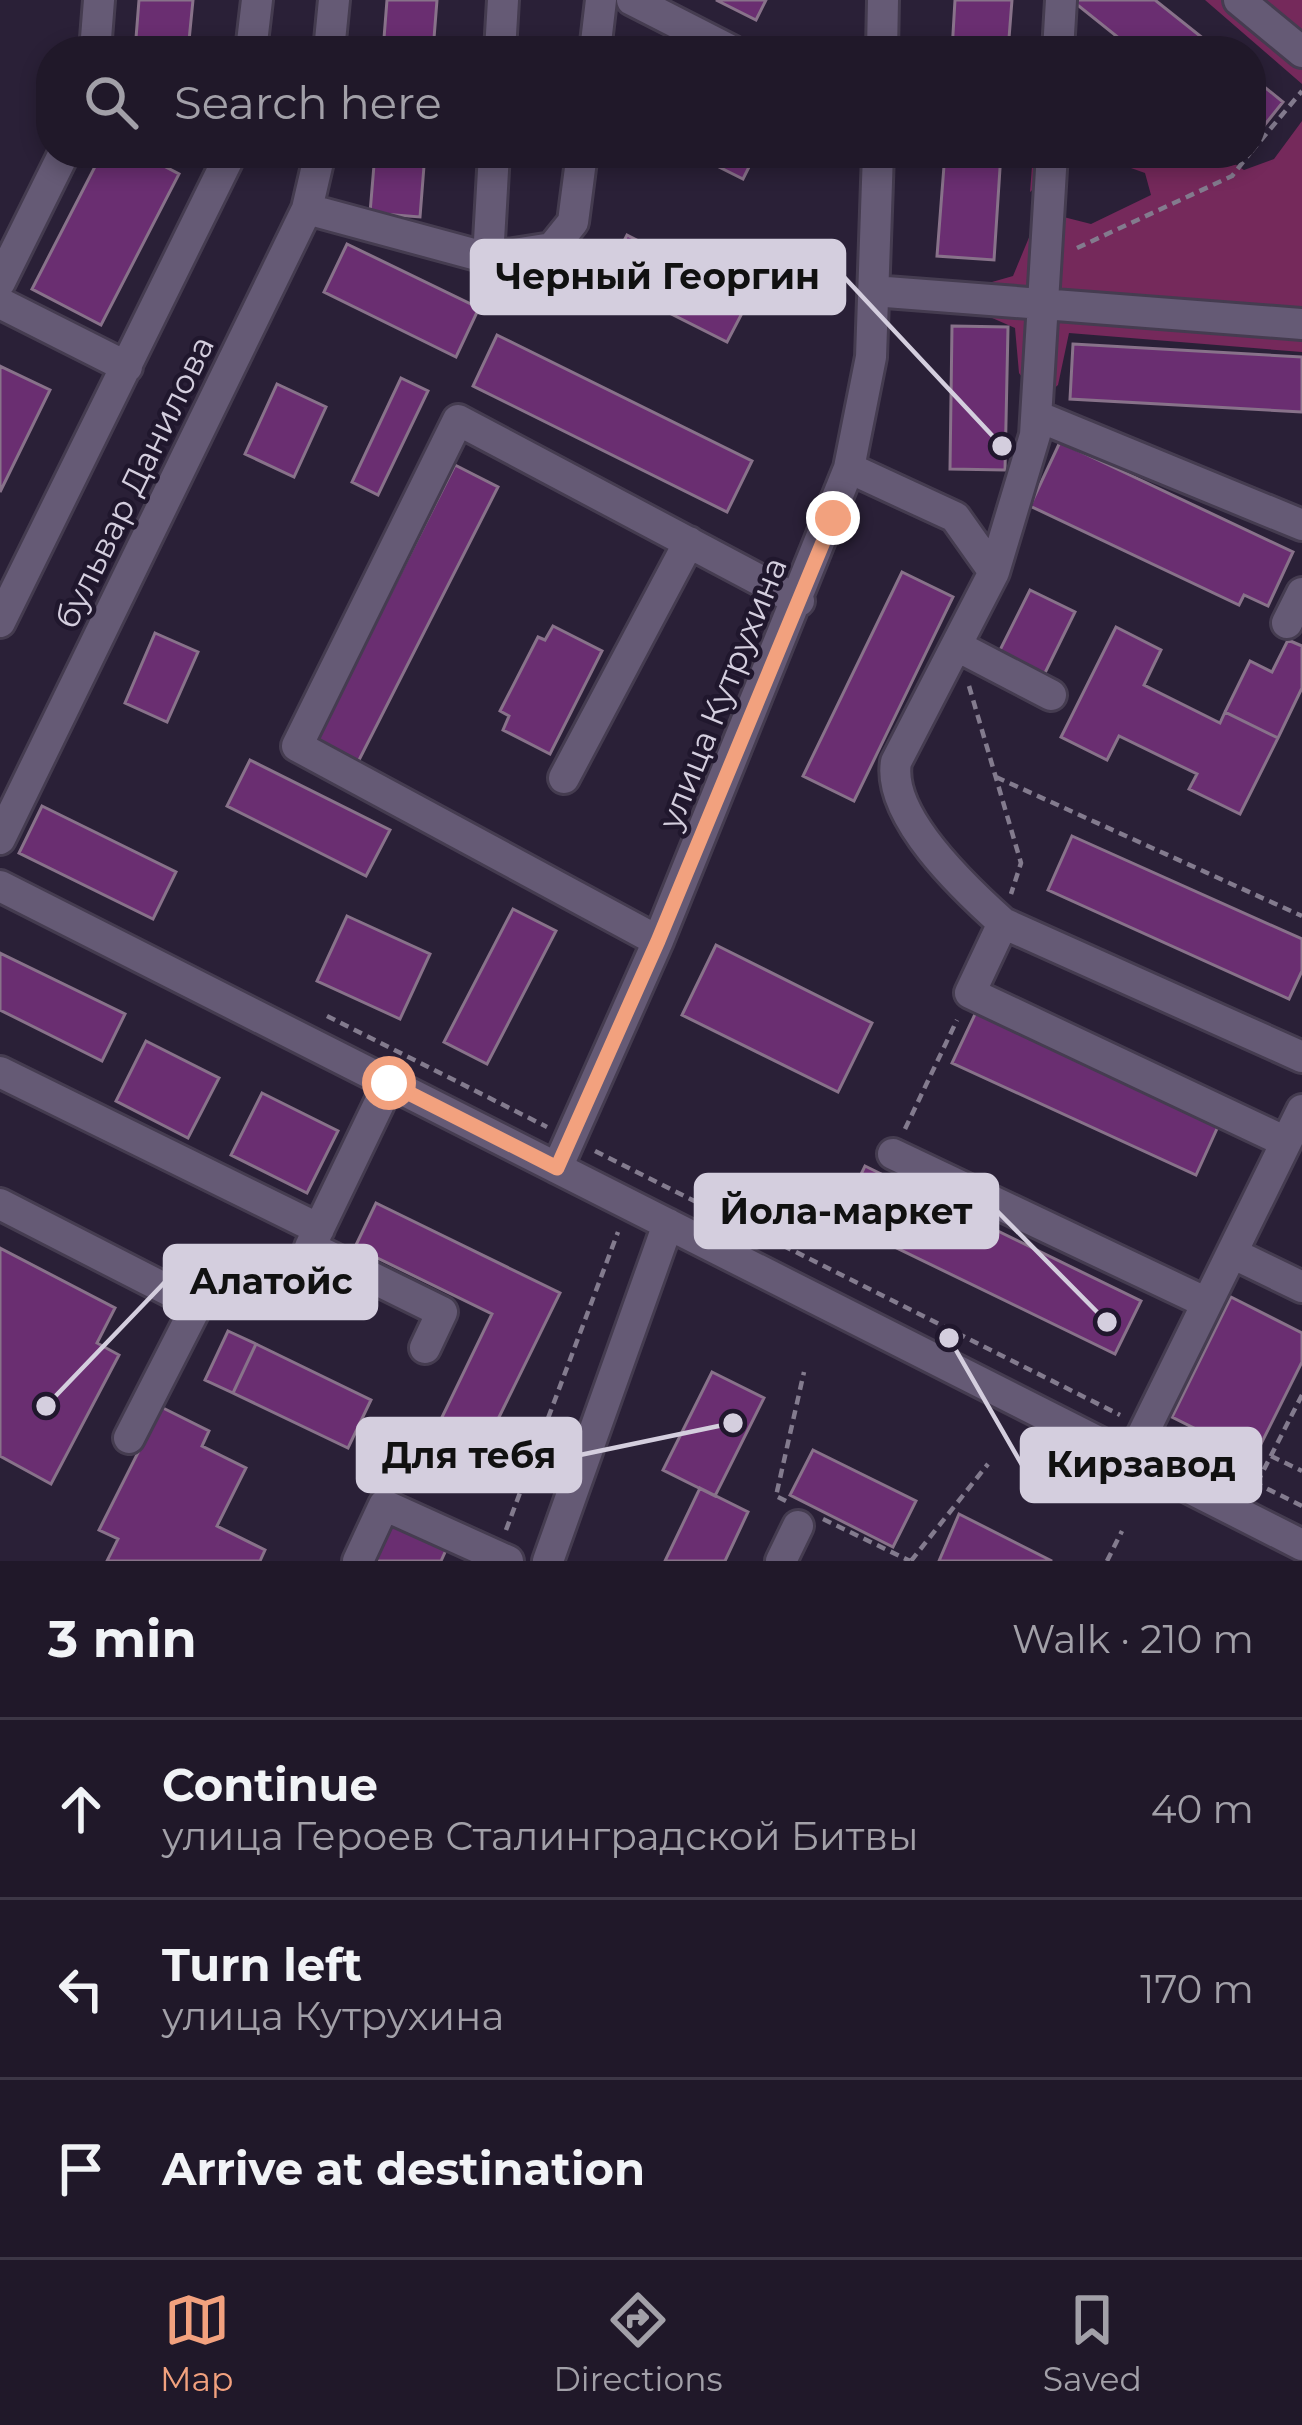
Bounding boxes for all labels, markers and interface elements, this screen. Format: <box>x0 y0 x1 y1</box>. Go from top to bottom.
search box <box>36 36 1266 168</box>
icon: search <box>78 69 144 135</box>
text: Search here <box>174 75 442 130</box>
callout: Черный Георгин <box>472 241 844 313</box>
text: Черный Георгин <box>496 254 820 298</box>
street label: бульвар Данилова <box>46 329 222 635</box>
route end <box>806 491 860 545</box>
street label: улица Кутрухина <box>649 551 795 836</box>
route start <box>362 1056 416 1110</box>
callout: Йола-маркет <box>696 1175 997 1247</box>
text: Йола-маркет <box>720 1189 972 1233</box>
callout: Алатойс <box>165 1246 376 1318</box>
text: Алатойс <box>189 1259 353 1303</box>
callout: Для тебя <box>358 1419 580 1491</box>
callout: Кирзавод <box>1022 1429 1260 1501</box>
text: Для тебя <box>382 1433 556 1477</box>
text: Кирзавод <box>1046 1442 1236 1486</box>
text: 3 min <box>48 1608 197 1670</box>
text: Walk · 210 m <box>1012 1615 1254 1663</box>
text: Continue <box>162 1757 378 1812</box>
icon: ahead <box>48 1776 114 1842</box>
text: 40 m <box>1151 1785 1254 1833</box>
text: улица Героев Сталинградской Битвы <box>162 1812 919 1860</box>
text: Turn left <box>162 1937 362 1992</box>
icon: left <box>48 1956 114 2022</box>
text: 170 m <box>1140 1965 1254 2013</box>
text: улица Кутрухина <box>162 1992 504 2040</box>
icon: arrive <box>48 2136 114 2202</box>
text: Arrive at destination <box>162 2141 645 2196</box>
tab: Map <box>160 2287 233 2399</box>
tab: Directions <box>554 2287 723 2399</box>
tab: Saved <box>1043 2287 1142 2399</box>

